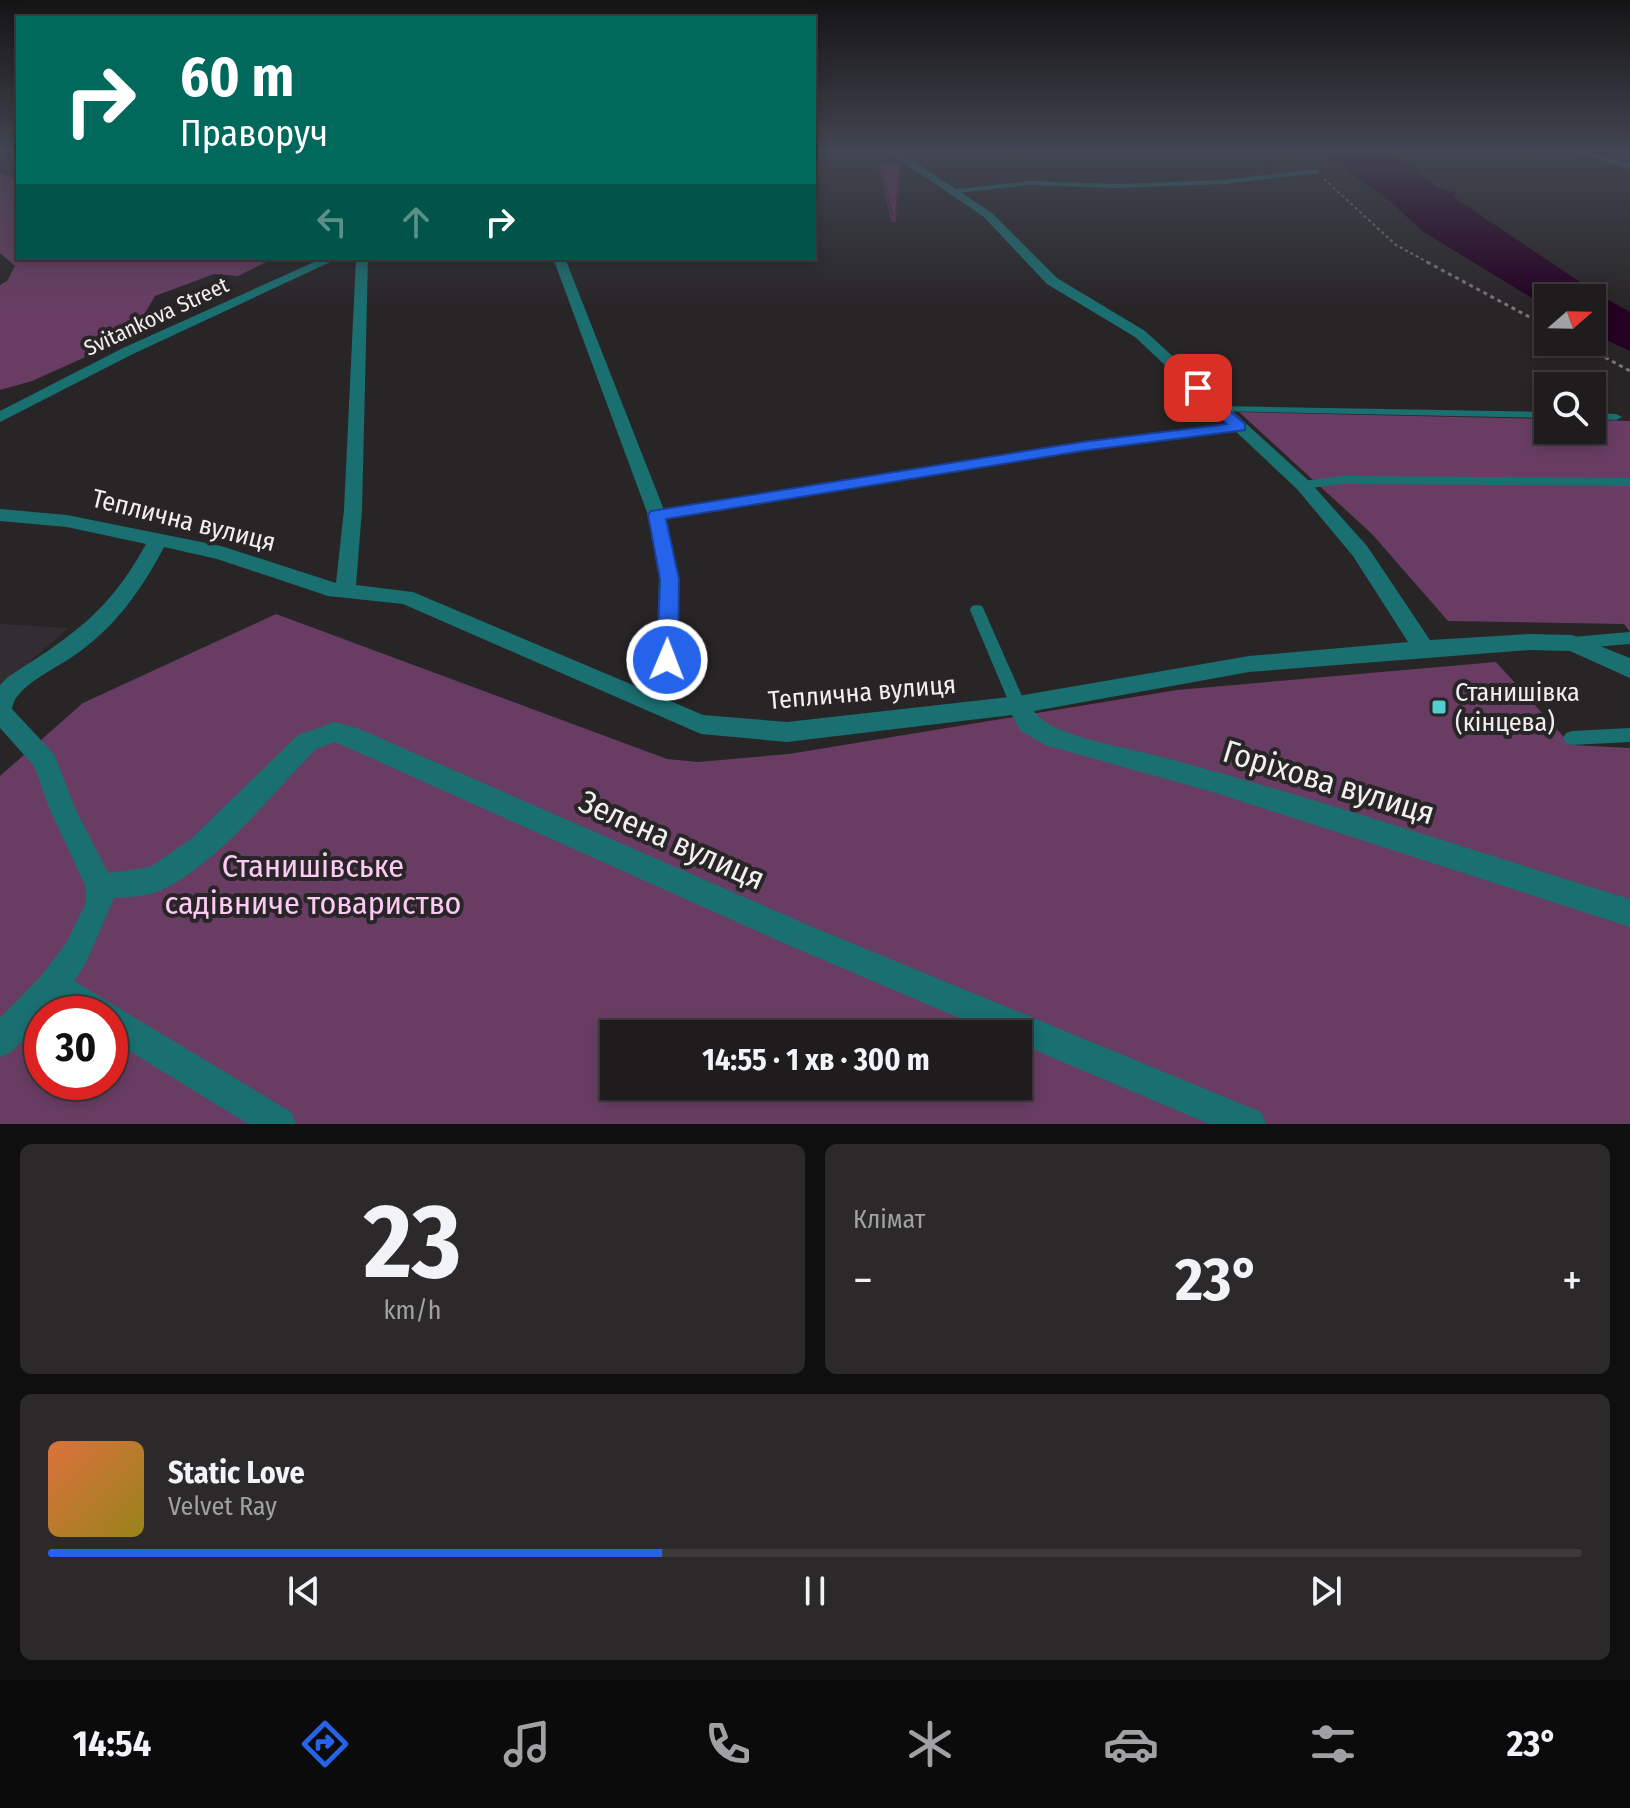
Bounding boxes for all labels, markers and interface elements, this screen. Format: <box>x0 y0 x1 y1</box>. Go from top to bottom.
text: 60 m <box>180 44 294 111</box>
icon: right <box>48 48 152 152</box>
text: Праворуч <box>180 112 328 156</box>
icon: left <box>310 200 354 244</box>
icon: ahead <box>394 200 438 244</box>
icon: right <box>478 200 522 244</box>
street label: Svitankova Street <box>80 271 234 362</box>
north arrow <box>1534 284 1606 356</box>
map controls <box>1534 284 1606 444</box>
pin <box>1164 354 1232 422</box>
icon: arrive <box>1176 366 1220 410</box>
button: search <box>1534 372 1606 444</box>
street label: Теплична вулиця <box>89 483 279 558</box>
position arrow <box>625 618 709 702</box>
street label: Теплична вулиця <box>767 669 957 716</box>
place label: Станишівка (кінцева) <box>1455 677 1580 738</box>
marker: Станишівка (кінцева) <box>1430 698 1448 716</box>
street label: Горіхова вулиця <box>1219 732 1439 832</box>
street label: Зелена вулиця <box>573 782 771 898</box>
park label: Станишівське садівниче товариство <box>165 847 461 922</box>
speed limit sign: 30 <box>24 996 128 1100</box>
text: 14:55 · 1 хв · 300 m <box>702 1042 930 1078</box>
text: 23 <box>364 1180 461 1305</box>
text: Клімат <box>853 1204 925 1235</box>
text: 23° <box>1175 1244 1260 1316</box>
text: − <box>853 1254 873 1307</box>
text: + <box>1562 1254 1582 1307</box>
text: km/h <box>384 1295 441 1326</box>
text: Static Love <box>168 1455 305 1491</box>
text: Velvet Ray <box>168 1491 277 1522</box>
icon: previous <box>282 1569 326 1613</box>
icon: pause <box>793 1569 837 1613</box>
icon: next <box>1304 1569 1348 1613</box>
icon: directions <box>297 1716 353 1772</box>
icon: music <box>499 1716 555 1772</box>
icon: phone <box>700 1716 756 1772</box>
icon: climate <box>902 1716 958 1772</box>
icon: car <box>1103 1716 1159 1772</box>
icon: filters <box>1305 1716 1361 1772</box>
text: 14:54 <box>73 1722 151 1766</box>
text: 23° <box>1507 1722 1557 1766</box>

